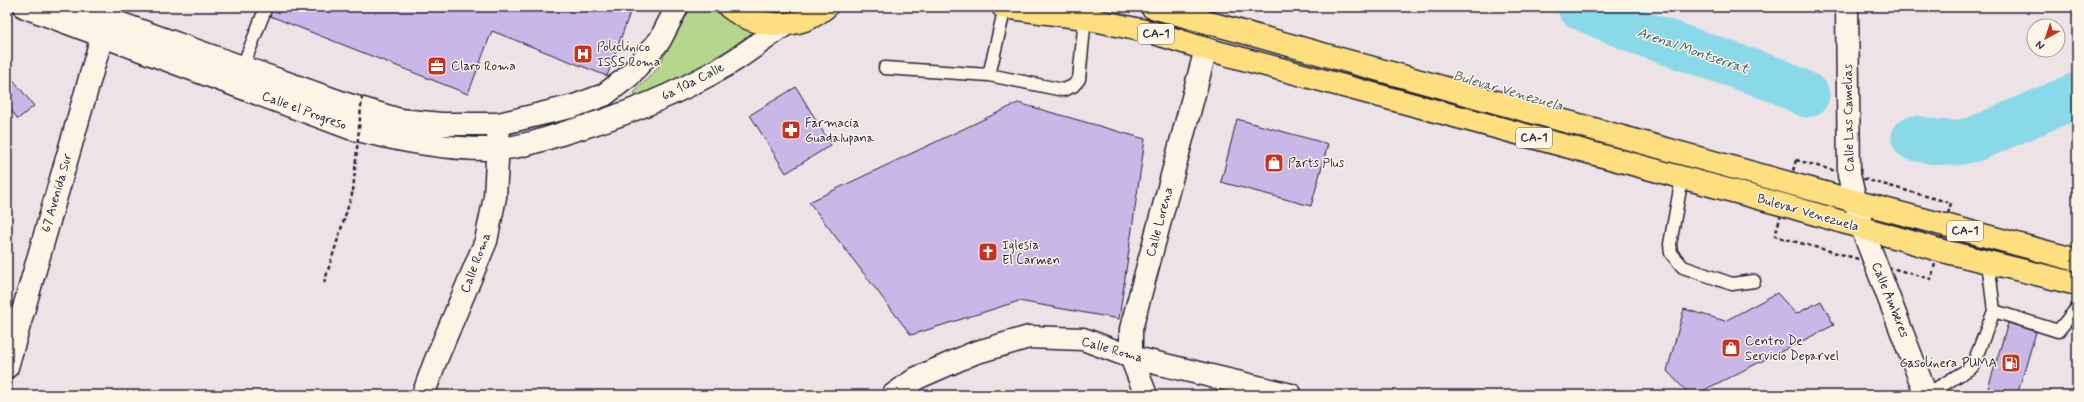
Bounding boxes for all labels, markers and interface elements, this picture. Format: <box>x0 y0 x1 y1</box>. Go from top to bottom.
north arrow <box>2026 18 2066 58</box>
road number: CA-1 <box>1138 24 1174 44</box>
water label: Arenal Montserrat <box>1635 24 1752 79</box>
text: N <box>2033 37 2048 53</box>
place label: Policlinico ISSS Roma <box>597 39 660 71</box>
hospital icon: Policlinico ISSS Roma <box>572 43 594 65</box>
office icon: Claro Roma <box>426 55 448 77</box>
place label: Claro Roma <box>451 58 516 75</box>
street label: 6a 10a Calle <box>659 59 727 105</box>
street label: Calle Las Camelias <box>1840 64 1858 172</box>
water label: Bulevar Venezuela <box>1451 67 1565 115</box>
street label: Calle el Progreso <box>259 88 349 134</box>
place label: Farmacia Guadalupana <box>805 115 875 147</box>
pharmacy icon: Farmacia Guadalupana <box>780 119 802 141</box>
road number: CA-1 <box>1516 128 1552 148</box>
street label: 67 Avenida Sur <box>38 151 77 234</box>
shop icon: Parts Plus <box>1263 152 1285 174</box>
place label: Parts Plus <box>1288 155 1345 172</box>
street label: Calle Lorena <box>1143 185 1177 259</box>
street label: Bulevar Venezuela <box>1755 190 1861 236</box>
road number: CA-1 <box>1947 221 1983 241</box>
street label: Calle Roma <box>457 230 495 296</box>
place label: Iglesia El Carmen <box>1002 237 1060 269</box>
church icon: Iglesia El Carmen <box>977 241 999 263</box>
street label: Calle Amberes <box>1867 260 1913 340</box>
street label: Calle Roma <box>1079 333 1145 367</box>
place label: Centro De Servicio Deparvel <box>1745 333 1839 365</box>
shop icon: Centro De Servicio Deparvel <box>1720 337 1742 359</box>
fuel station icon: Gasolinera PUMA <box>2000 352 2022 374</box>
place label: Gasolinera PUMA <box>1899 355 1997 372</box>

